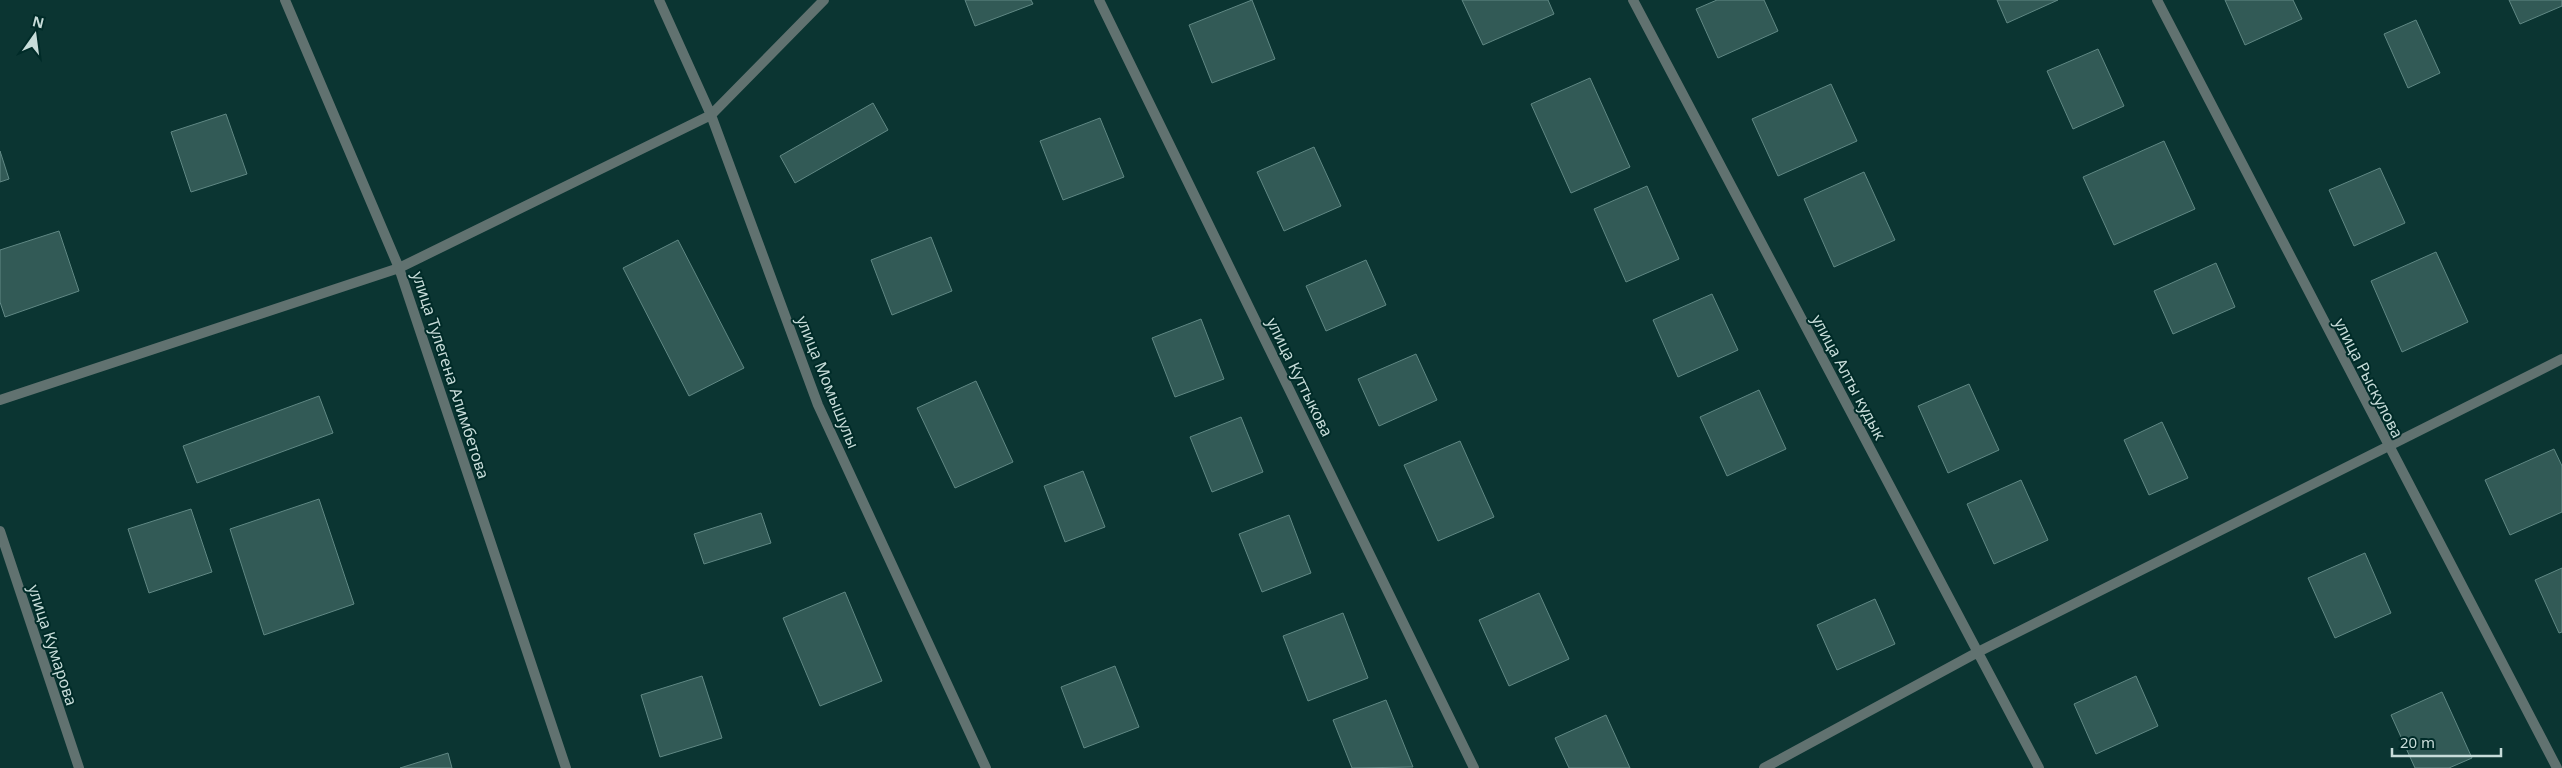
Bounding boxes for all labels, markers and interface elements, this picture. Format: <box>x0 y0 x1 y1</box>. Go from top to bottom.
north arrow <box>10 10 60 60</box>
text: N <box>30 11 46 32</box>
street label: улица Тулегена Алимбетова <box>407 268 495 482</box>
street label: улица Алты кудык <box>1807 310 1892 444</box>
street label: улица Момышулы <box>791 312 865 452</box>
street label: улица Куттыкова <box>1262 314 1338 440</box>
street label: улица Рыскулова <box>2329 314 2409 442</box>
street label: улица Кумарова <box>23 582 83 708</box>
scale bar <box>2392 726 2501 758</box>
text: 20 m <box>2400 732 2435 752</box>

